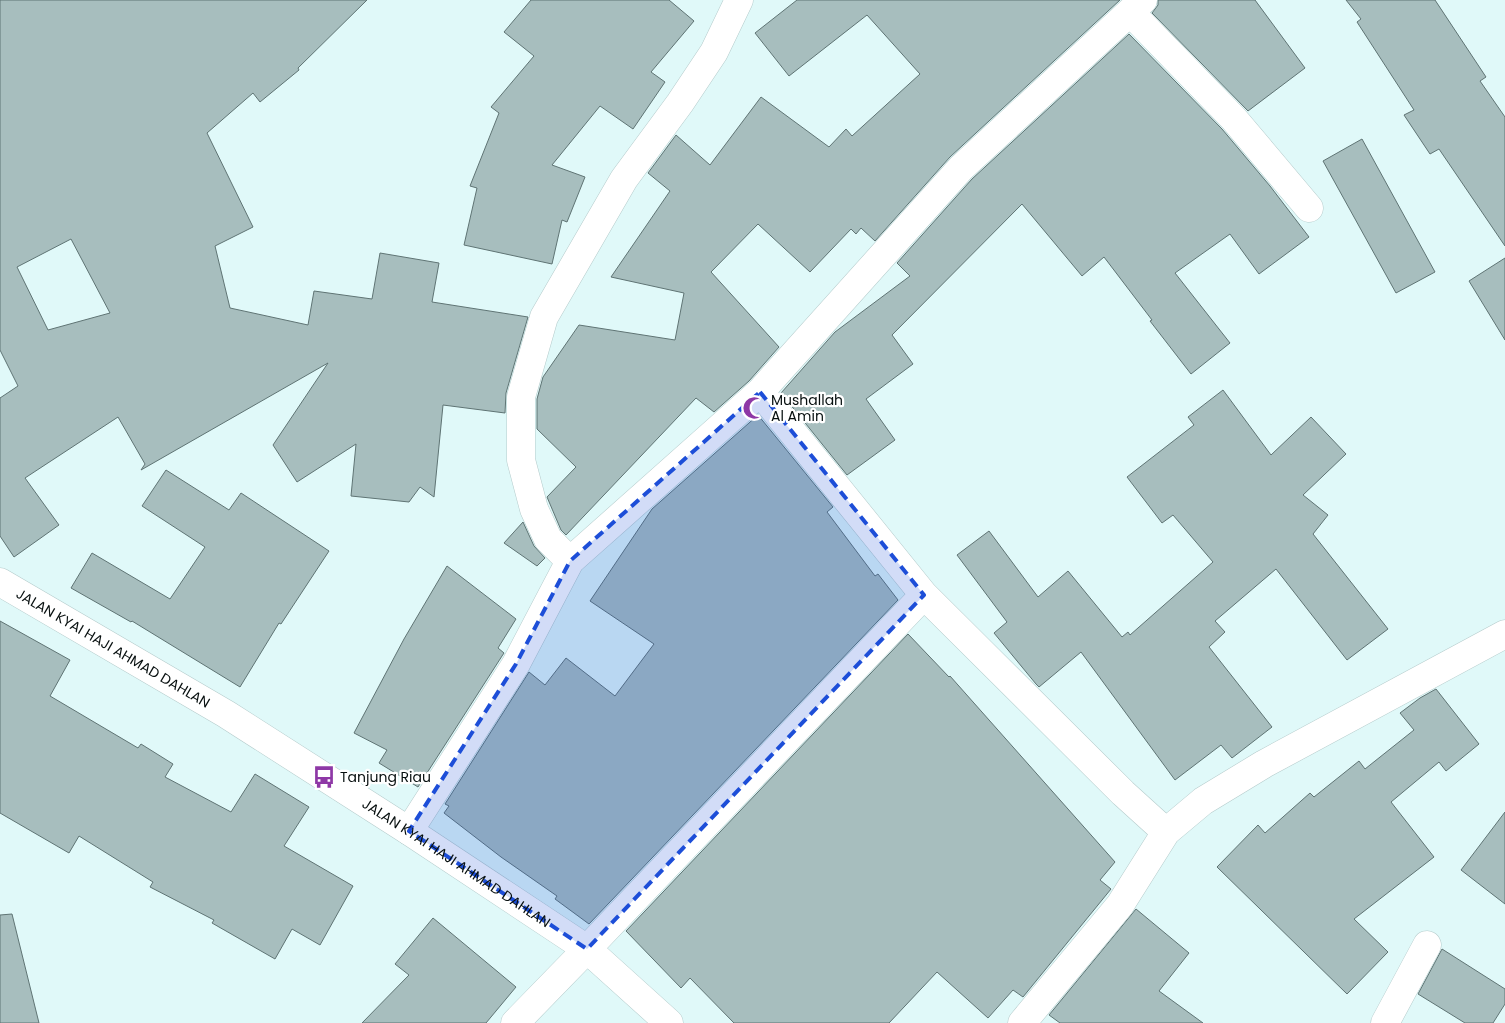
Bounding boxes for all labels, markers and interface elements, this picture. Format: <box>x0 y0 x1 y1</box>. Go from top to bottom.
place label: Mushallah Al Amin <box>771 390 843 426</box>
mosque icon: Mushallah Al Amin <box>741 395 767 421</box>
street label: JALAN KYAI HAJI AHMAD DAHLAN <box>12 584 214 713</box>
bus stop icon: Tanjung Riau <box>311 764 337 790</box>
place label: Tanjung Riau <box>340 767 431 787</box>
street label: JALAN KYAI HAJI AHMAD DAHLAN <box>358 794 554 932</box>

